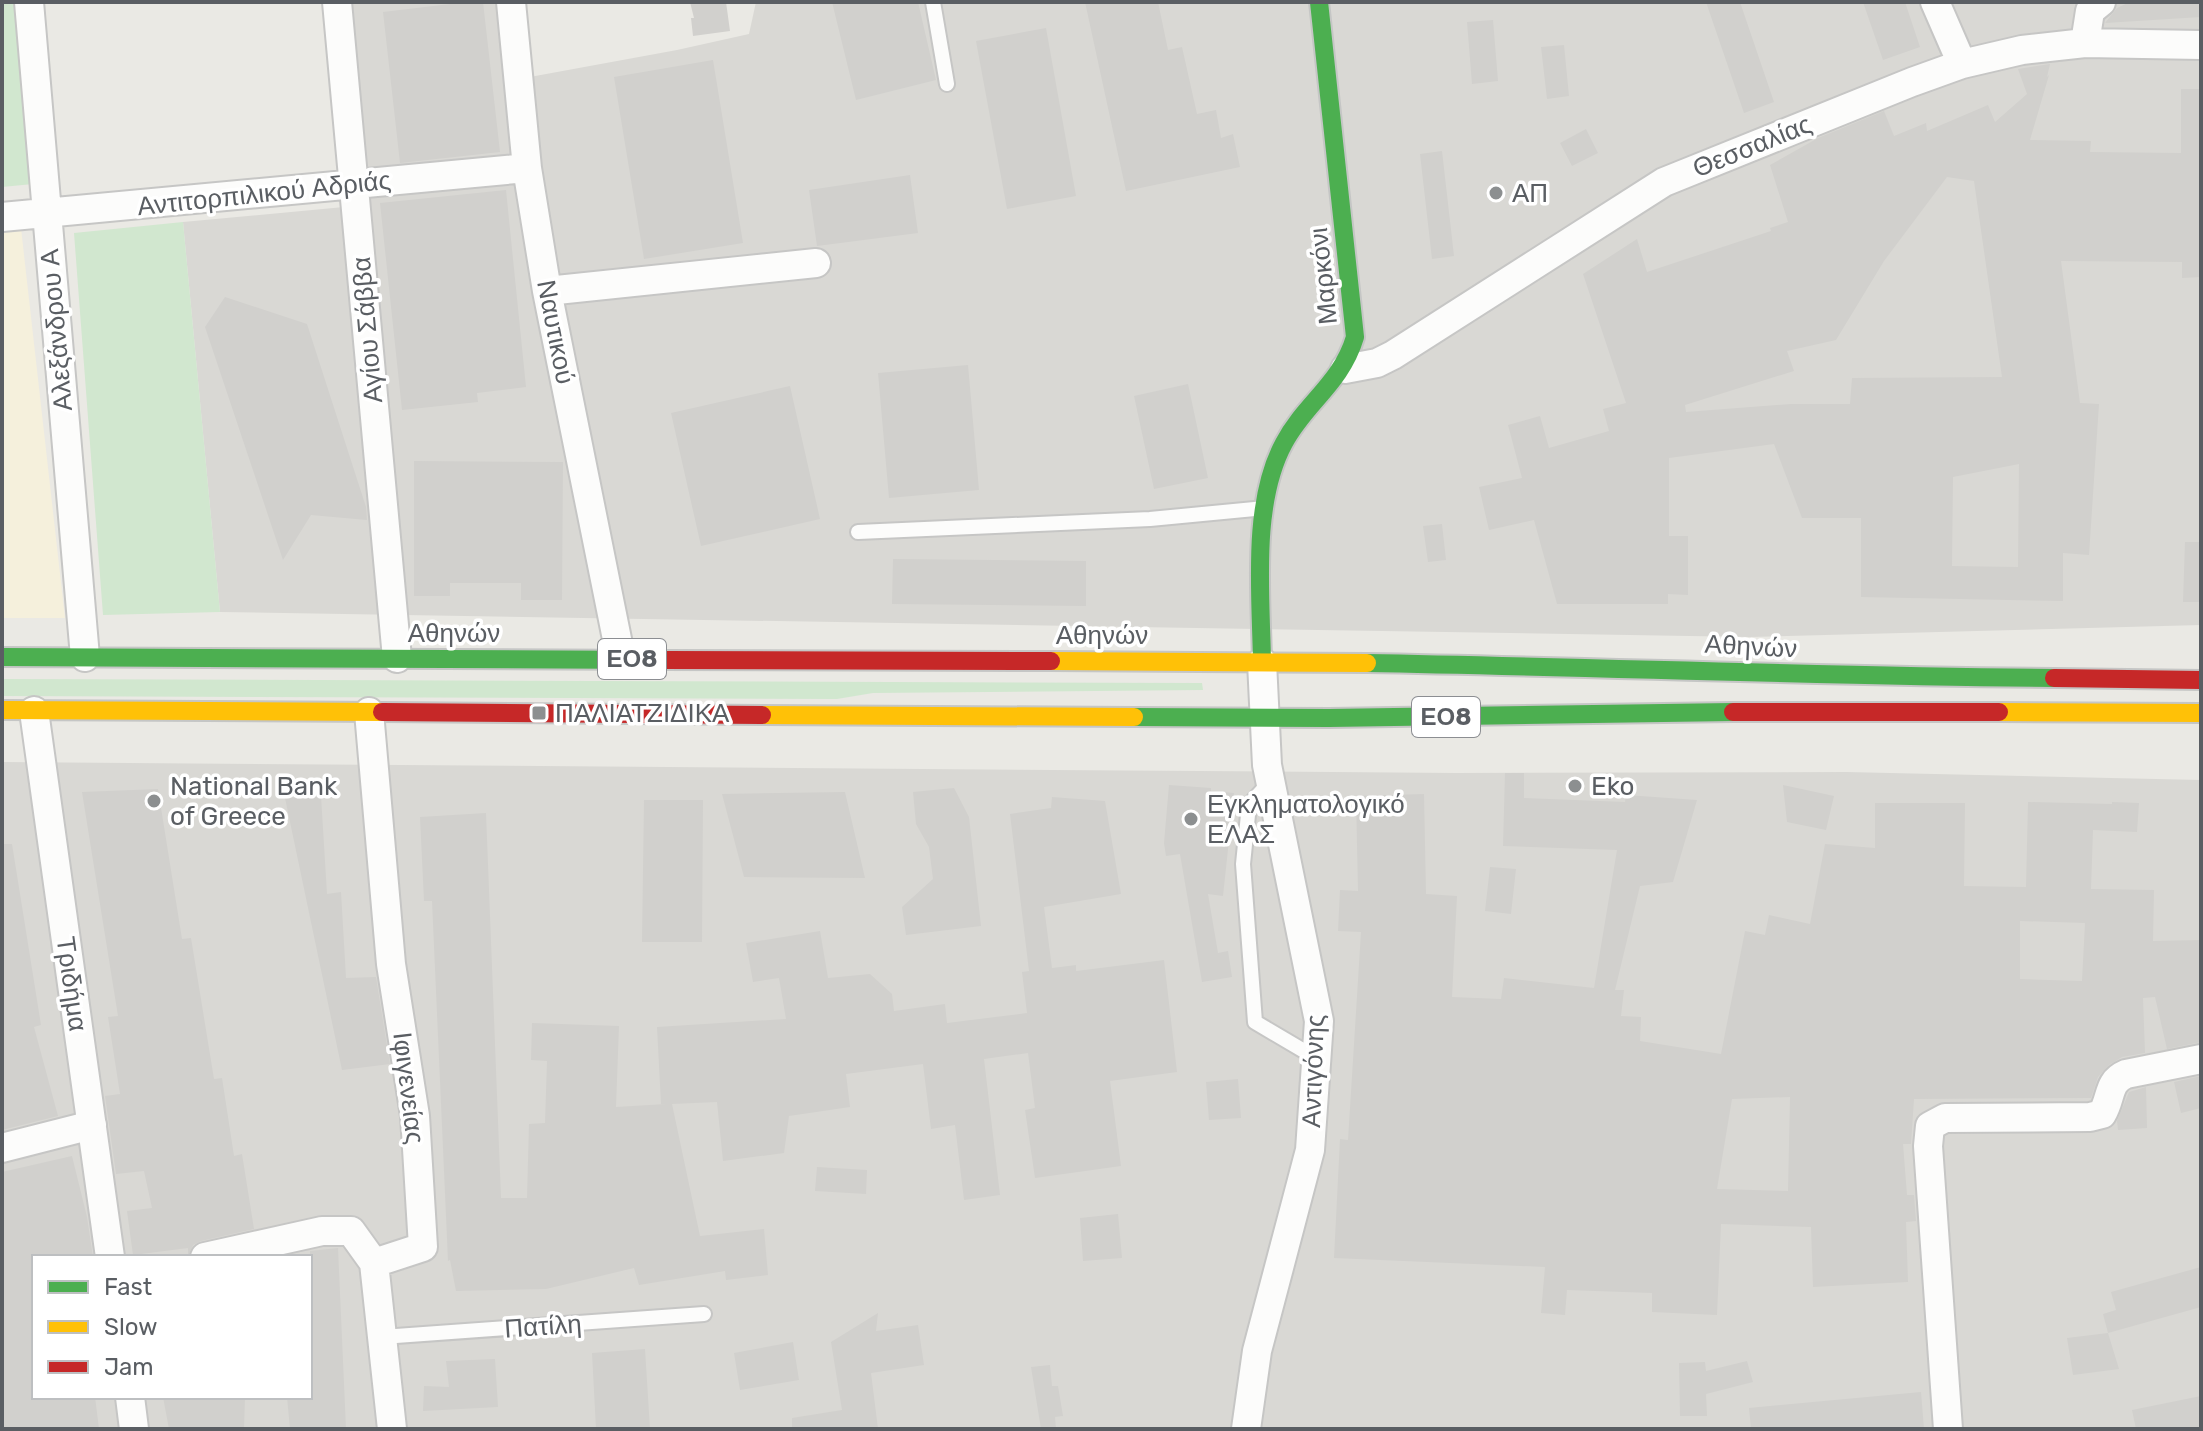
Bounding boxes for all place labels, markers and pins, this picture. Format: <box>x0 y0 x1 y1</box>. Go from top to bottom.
place label: ΑΠ <box>1512 178 1548 209</box>
marker: ΑΠ <box>1487 184 1505 202</box>
place label: ΠΑΛΙΑΤΖΙΔΙΚΑ <box>555 698 730 729</box>
marker: ΠΑΛΙΑΤΖΙΔΙΚΑ <box>530 704 548 722</box>
place label: National Bank of Greece <box>170 771 338 832</box>
place label: Eko <box>1591 771 1634 802</box>
marker: Eko <box>1566 777 1584 795</box>
place label: Εγκληματολογικό ΕΛΑΣ <box>1207 789 1405 850</box>
marker: National Bank of Greece <box>145 792 163 810</box>
marker: Εγκληματολογικό ΕΛΑΣ <box>1182 810 1200 828</box>

